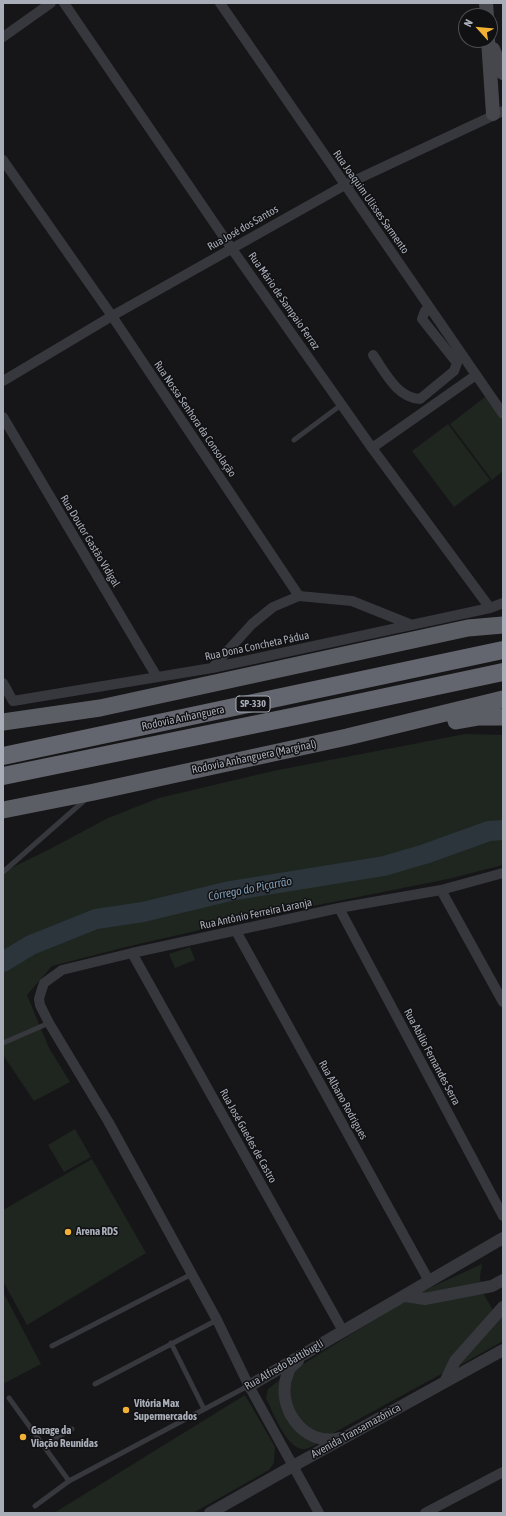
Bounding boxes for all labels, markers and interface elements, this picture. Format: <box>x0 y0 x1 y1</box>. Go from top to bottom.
north arrow <box>458 8 498 48</box>
text: N <box>461 17 475 29</box>
street label: Rua Joaquim Ulisses Sarmento <box>330 148 412 256</box>
street label: Rua José dos Santos <box>205 202 281 254</box>
street label: Rua Mário de Sampaio Ferraz <box>245 250 323 352</box>
street label: Rua Nossa Senhora da Consolação <box>151 358 239 480</box>
street label: Rua Doutor Gastão Vidigal <box>57 493 123 589</box>
street label: Rua Dona Concheta Pádua <box>204 628 310 664</box>
road number: SP-330 <box>236 696 270 712</box>
street label: Rodovia Anhanguera <box>140 703 226 733</box>
street label: Rodovia Anhanguera (Marginal) <box>190 737 318 777</box>
water label: Córrego do Piçarrão <box>207 874 293 904</box>
street label: Rua Antônio Ferreira Laranja <box>199 896 313 932</box>
street label: Rua Abílio Fernandes Serra <box>401 1006 463 1108</box>
street label: Rua Albano Rodrigues <box>316 1058 370 1142</box>
street label: Rua José Guedes de Castro <box>217 1087 279 1185</box>
place label: Arena RDS <box>76 1225 118 1239</box>
marker: Arena RDS <box>63 1227 73 1237</box>
street label: Rua Alfredo Battibugli <box>242 1337 326 1393</box>
place label: Vitória Max Supermercados <box>134 1397 197 1423</box>
street label: Avenida Transamazônica <box>309 1401 403 1461</box>
marker: Vitória Max Supermercados <box>121 1405 131 1415</box>
place label: Garage da Viação Reunidas <box>31 1424 98 1450</box>
marker: Garage da Viação Reunidas <box>18 1432 28 1442</box>

